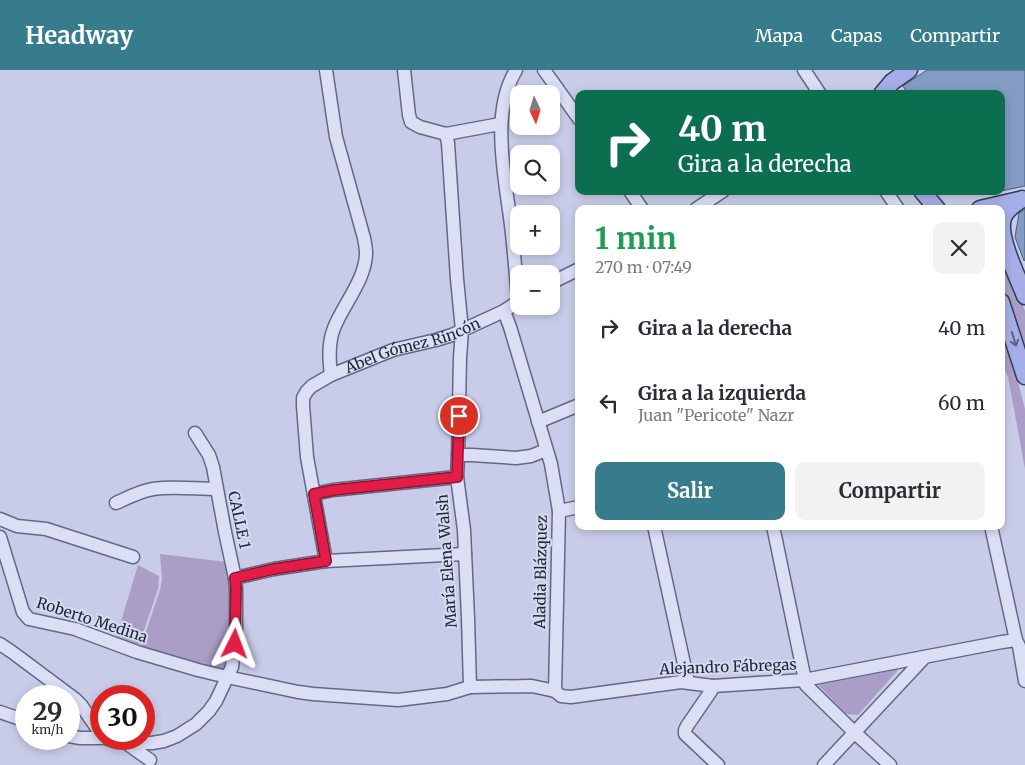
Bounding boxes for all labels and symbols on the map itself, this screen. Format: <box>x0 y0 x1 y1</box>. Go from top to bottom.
north arrow <box>510 85 560 135</box>
street label: Abel Gómez Rincón <box>341 313 483 378</box>
one-way arrow <box>1009 330 1019 346</box>
pin <box>438 395 480 437</box>
street label: CALLE 1 <box>224 489 255 551</box>
street label: María Elena Walsh <box>432 493 461 629</box>
street label: Aladia Blázquez <box>530 515 551 630</box>
street label: Roberto Medina <box>34 593 150 646</box>
position arrow <box>208 617 260 669</box>
street label: Alejandro Fábregas <box>658 655 797 678</box>
speed limit sign: 30 <box>90 685 155 750</box>

